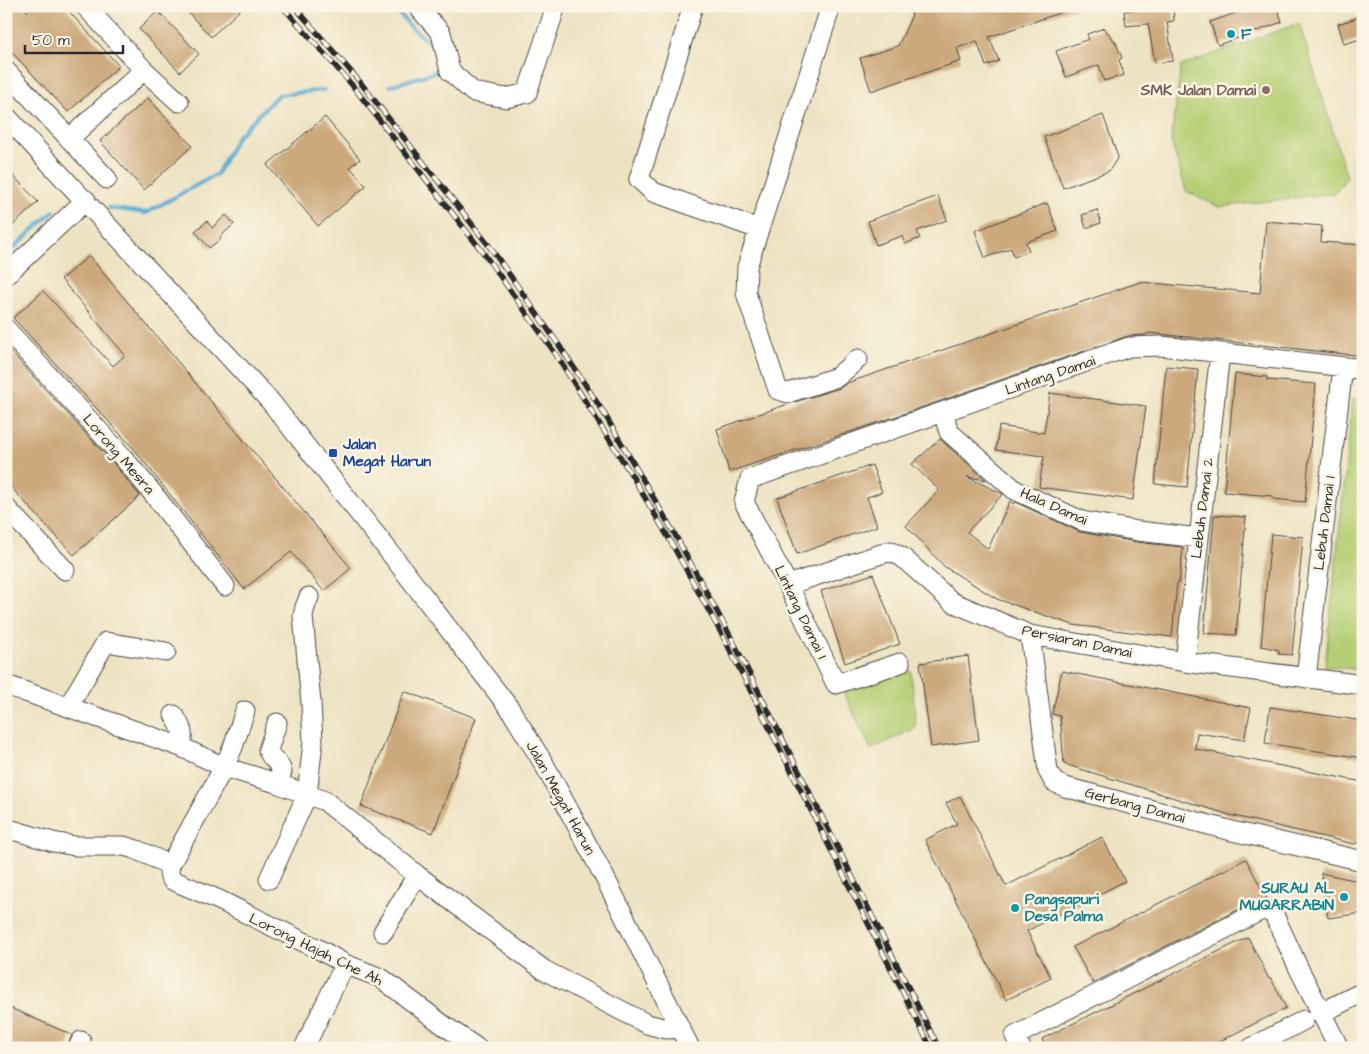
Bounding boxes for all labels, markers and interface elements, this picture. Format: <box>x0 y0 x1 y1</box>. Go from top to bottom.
scale bar <box>25 22 122 54</box>
place label: F <box>1241 24 1252 45</box>
marker: F <box>1225 28 1237 40</box>
text: 50 m <box>32 30 70 51</box>
place label: SMK Jalan Damai <box>1140 80 1257 101</box>
marker: SMK Jalan Damai <box>1260 84 1272 96</box>
street label: Lintang Damai <box>1002 350 1099 402</box>
street label: Lorong Mesra <box>77 409 160 500</box>
place label: Jalan Megat Harun <box>342 434 432 474</box>
marker: Jalan Megat Harun <box>327 447 339 459</box>
street label: Lebuh Damai 2 <box>1186 456 1219 560</box>
street label: Lebuh Damai 1 <box>1308 475 1341 571</box>
street label: Hala Damai <box>1017 482 1091 531</box>
street label: Lintang Damai 1 <box>768 562 832 663</box>
street label: Persiaran Damai <box>1020 620 1134 664</box>
street label: Jalan Megat Harun <box>520 738 601 860</box>
street label: Gerbang Damai <box>1082 782 1188 830</box>
place label: SURAU AL MUQARRABIN <box>1240 878 1335 916</box>
place label: Pangsapuri Desa Palma <box>1025 889 1103 927</box>
marker: SURAU AL MUQARRABIN <box>1338 891 1350 903</box>
marker: Pangsapuri Desa Palma <box>1009 902 1021 914</box>
street label: Lorong Hajah Che Ah <box>245 908 387 992</box>

